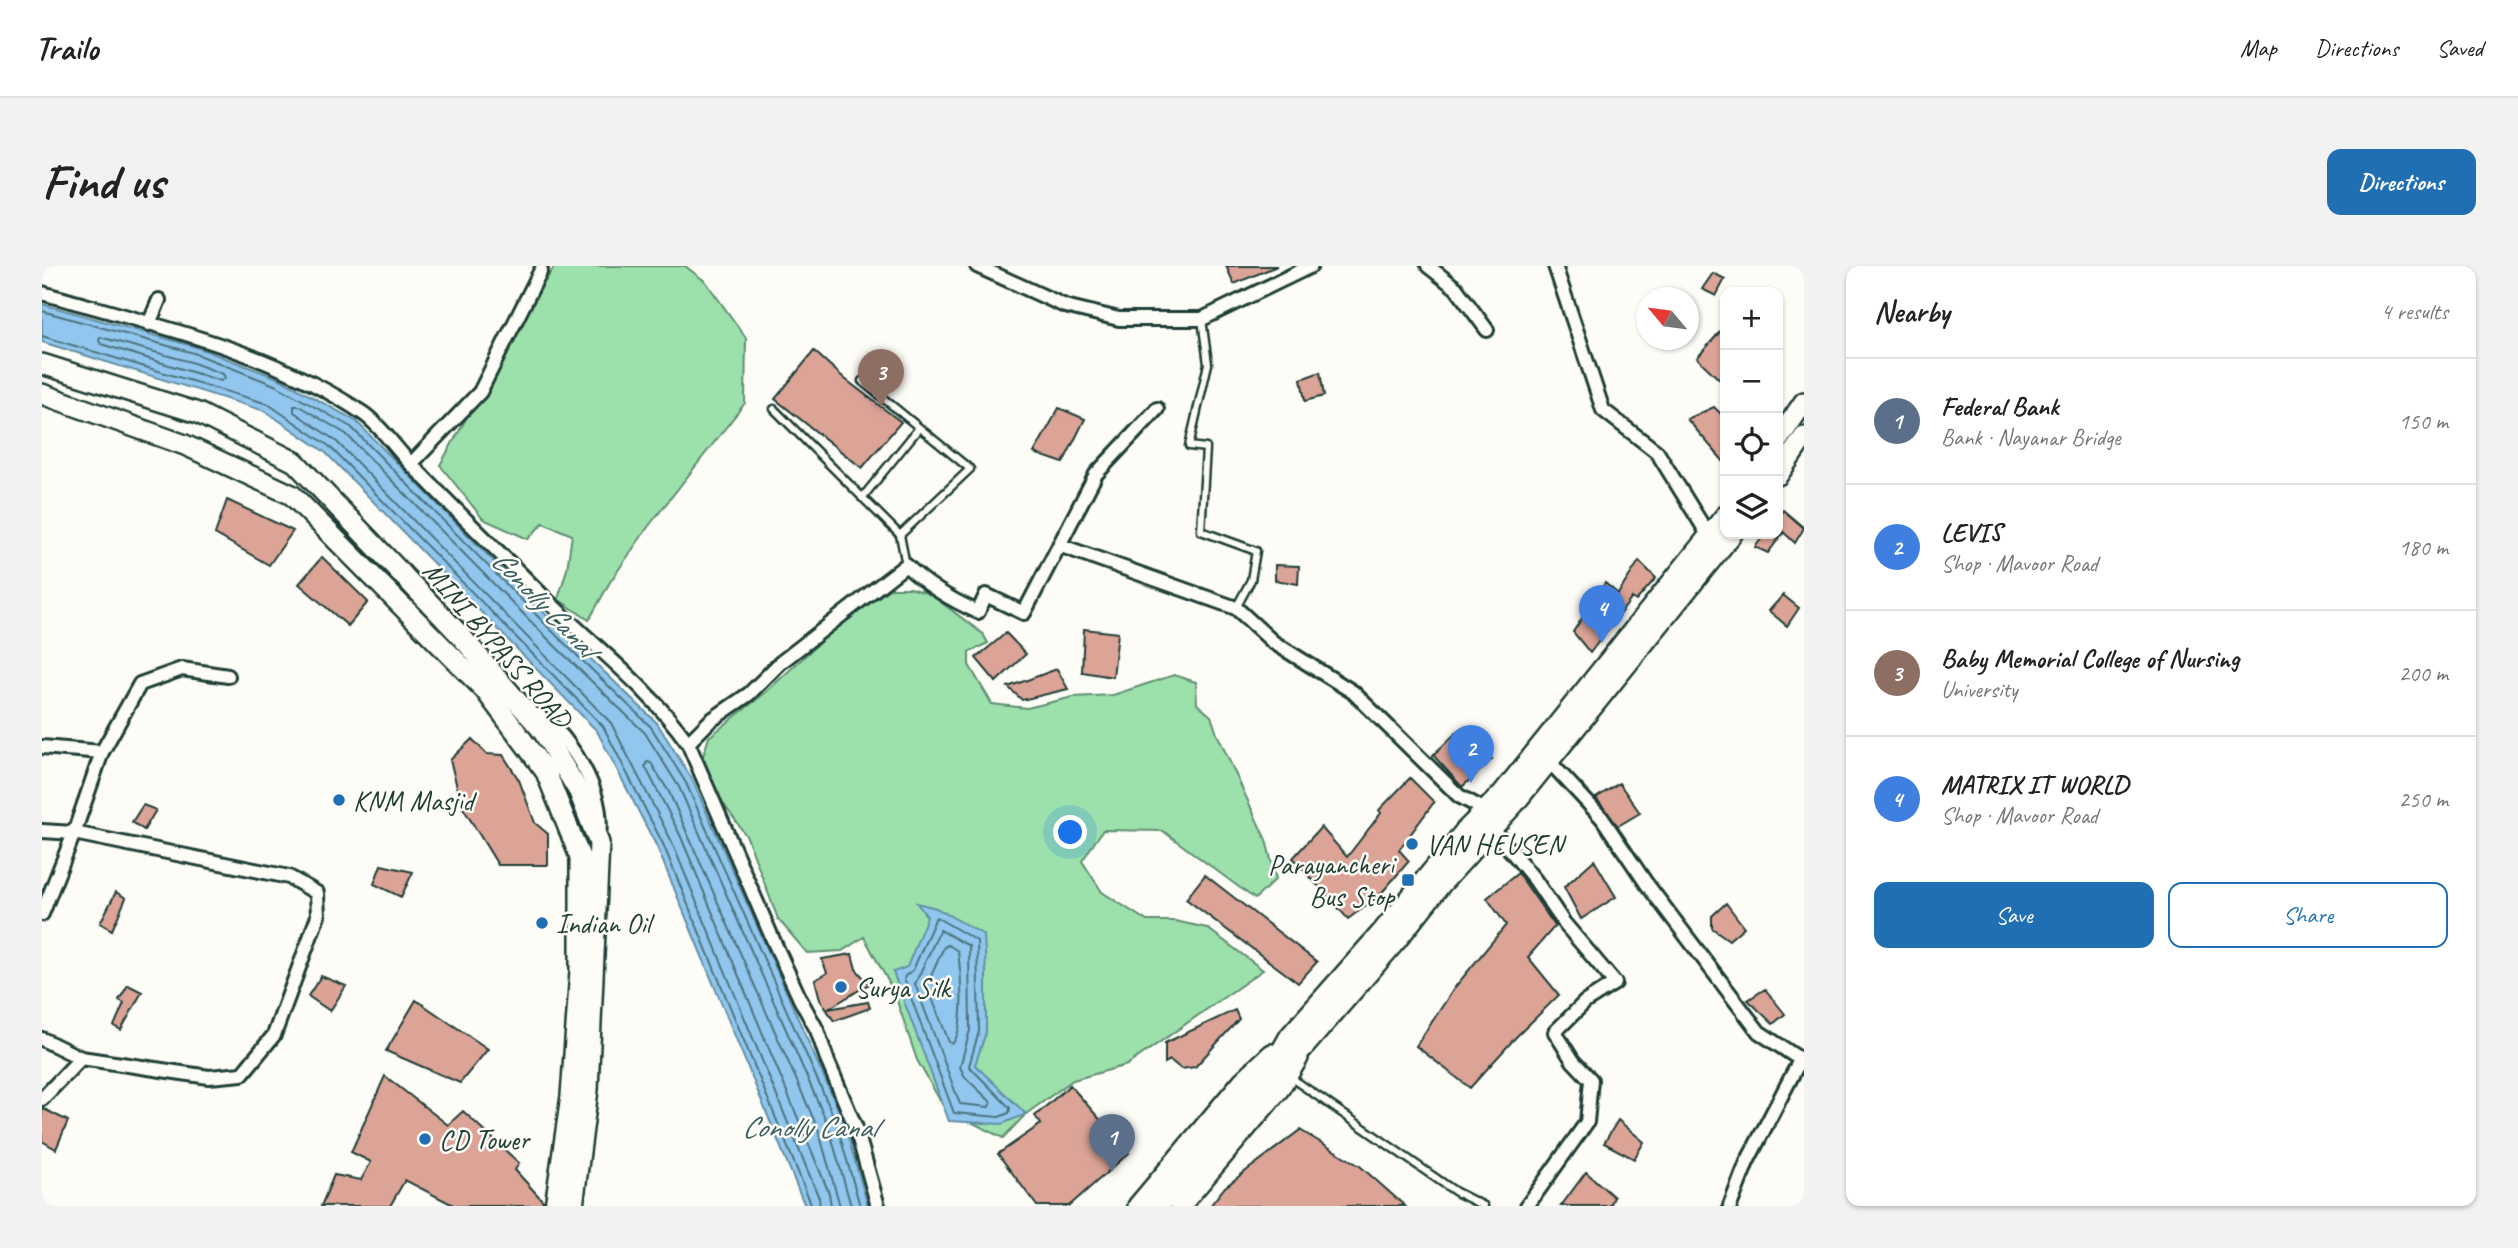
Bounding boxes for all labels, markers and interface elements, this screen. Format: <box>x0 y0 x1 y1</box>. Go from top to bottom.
text: Trailo <box>35 27 98 69</box>
text: Map <box>2240 33 2277 63</box>
text: Directions <box>2315 33 2398 63</box>
text: Saved <box>2436 33 2483 63</box>
button: Directions <box>2327 149 2476 215</box>
text: Find us <box>42 151 164 213</box>
north arrow <box>1636 287 1699 350</box>
map controls <box>1720 287 1783 539</box>
button: + <box>1720 287 1783 350</box>
text: Nearby <box>1874 293 1950 331</box>
text: 4 results <box>2381 297 2448 326</box>
pin: 3 <box>858 349 904 407</box>
button: − <box>1720 350 1783 413</box>
text: Federal Bank <box>1941 390 2059 423</box>
text: 1 <box>1892 407 1902 436</box>
text: 150 m <box>2399 407 2448 436</box>
button: locate <box>1720 413 1783 476</box>
text: Bank · Nayanar Bridge <box>1941 423 2121 452</box>
button: layers <box>1720 476 1783 539</box>
text: LEVIS <box>1941 516 2002 549</box>
text: 2 <box>1892 533 1902 562</box>
text: 180 m <box>2399 533 2448 562</box>
water label: Conolly Canal <box>484 541 611 672</box>
text: Shop · Mavoor Road <box>1941 549 2098 578</box>
street label: MINI BYPASS ROAD <box>416 554 581 737</box>
pin: 4 <box>1579 585 1625 643</box>
text: Baby Memorial College of Nursing <box>1941 642 2239 675</box>
text: 3 <box>1892 659 1902 688</box>
text: 200 m <box>2399 659 2448 688</box>
text: University <box>1941 675 2018 704</box>
pin: 2 <box>1448 725 1494 783</box>
text: MATRIX IT WORLD <box>1941 768 2128 801</box>
place label: KNM Masjid <box>353 783 478 818</box>
text: 4 <box>1892 785 1902 814</box>
text: 250 m <box>2399 785 2448 814</box>
marker: KNM Masjid <box>331 792 347 808</box>
text: Shop · Mavoor Road <box>1941 801 2098 830</box>
your location <box>1053 815 1087 849</box>
place label: VAN HEUSEN <box>1426 827 1567 862</box>
marker: VAN HEUSEN <box>1404 836 1420 852</box>
place label: Parayancheri Bus Stop <box>1268 847 1398 914</box>
marker: Parayancheri Bus Stop <box>1400 872 1416 888</box>
button: Save <box>1874 882 2154 948</box>
button: Share <box>2168 882 2448 948</box>
place label: Indian Oil <box>556 906 655 941</box>
marker: Indian Oil <box>534 915 550 931</box>
place label: Surya Silk <box>855 970 953 1005</box>
marker: Surya Silk <box>833 979 849 995</box>
water label: Conolly Canal <box>742 1108 886 1146</box>
pin: 1 <box>1089 1114 1135 1172</box>
place label: CD Tower <box>439 1122 531 1157</box>
marker: CD Tower <box>417 1131 433 1147</box>

